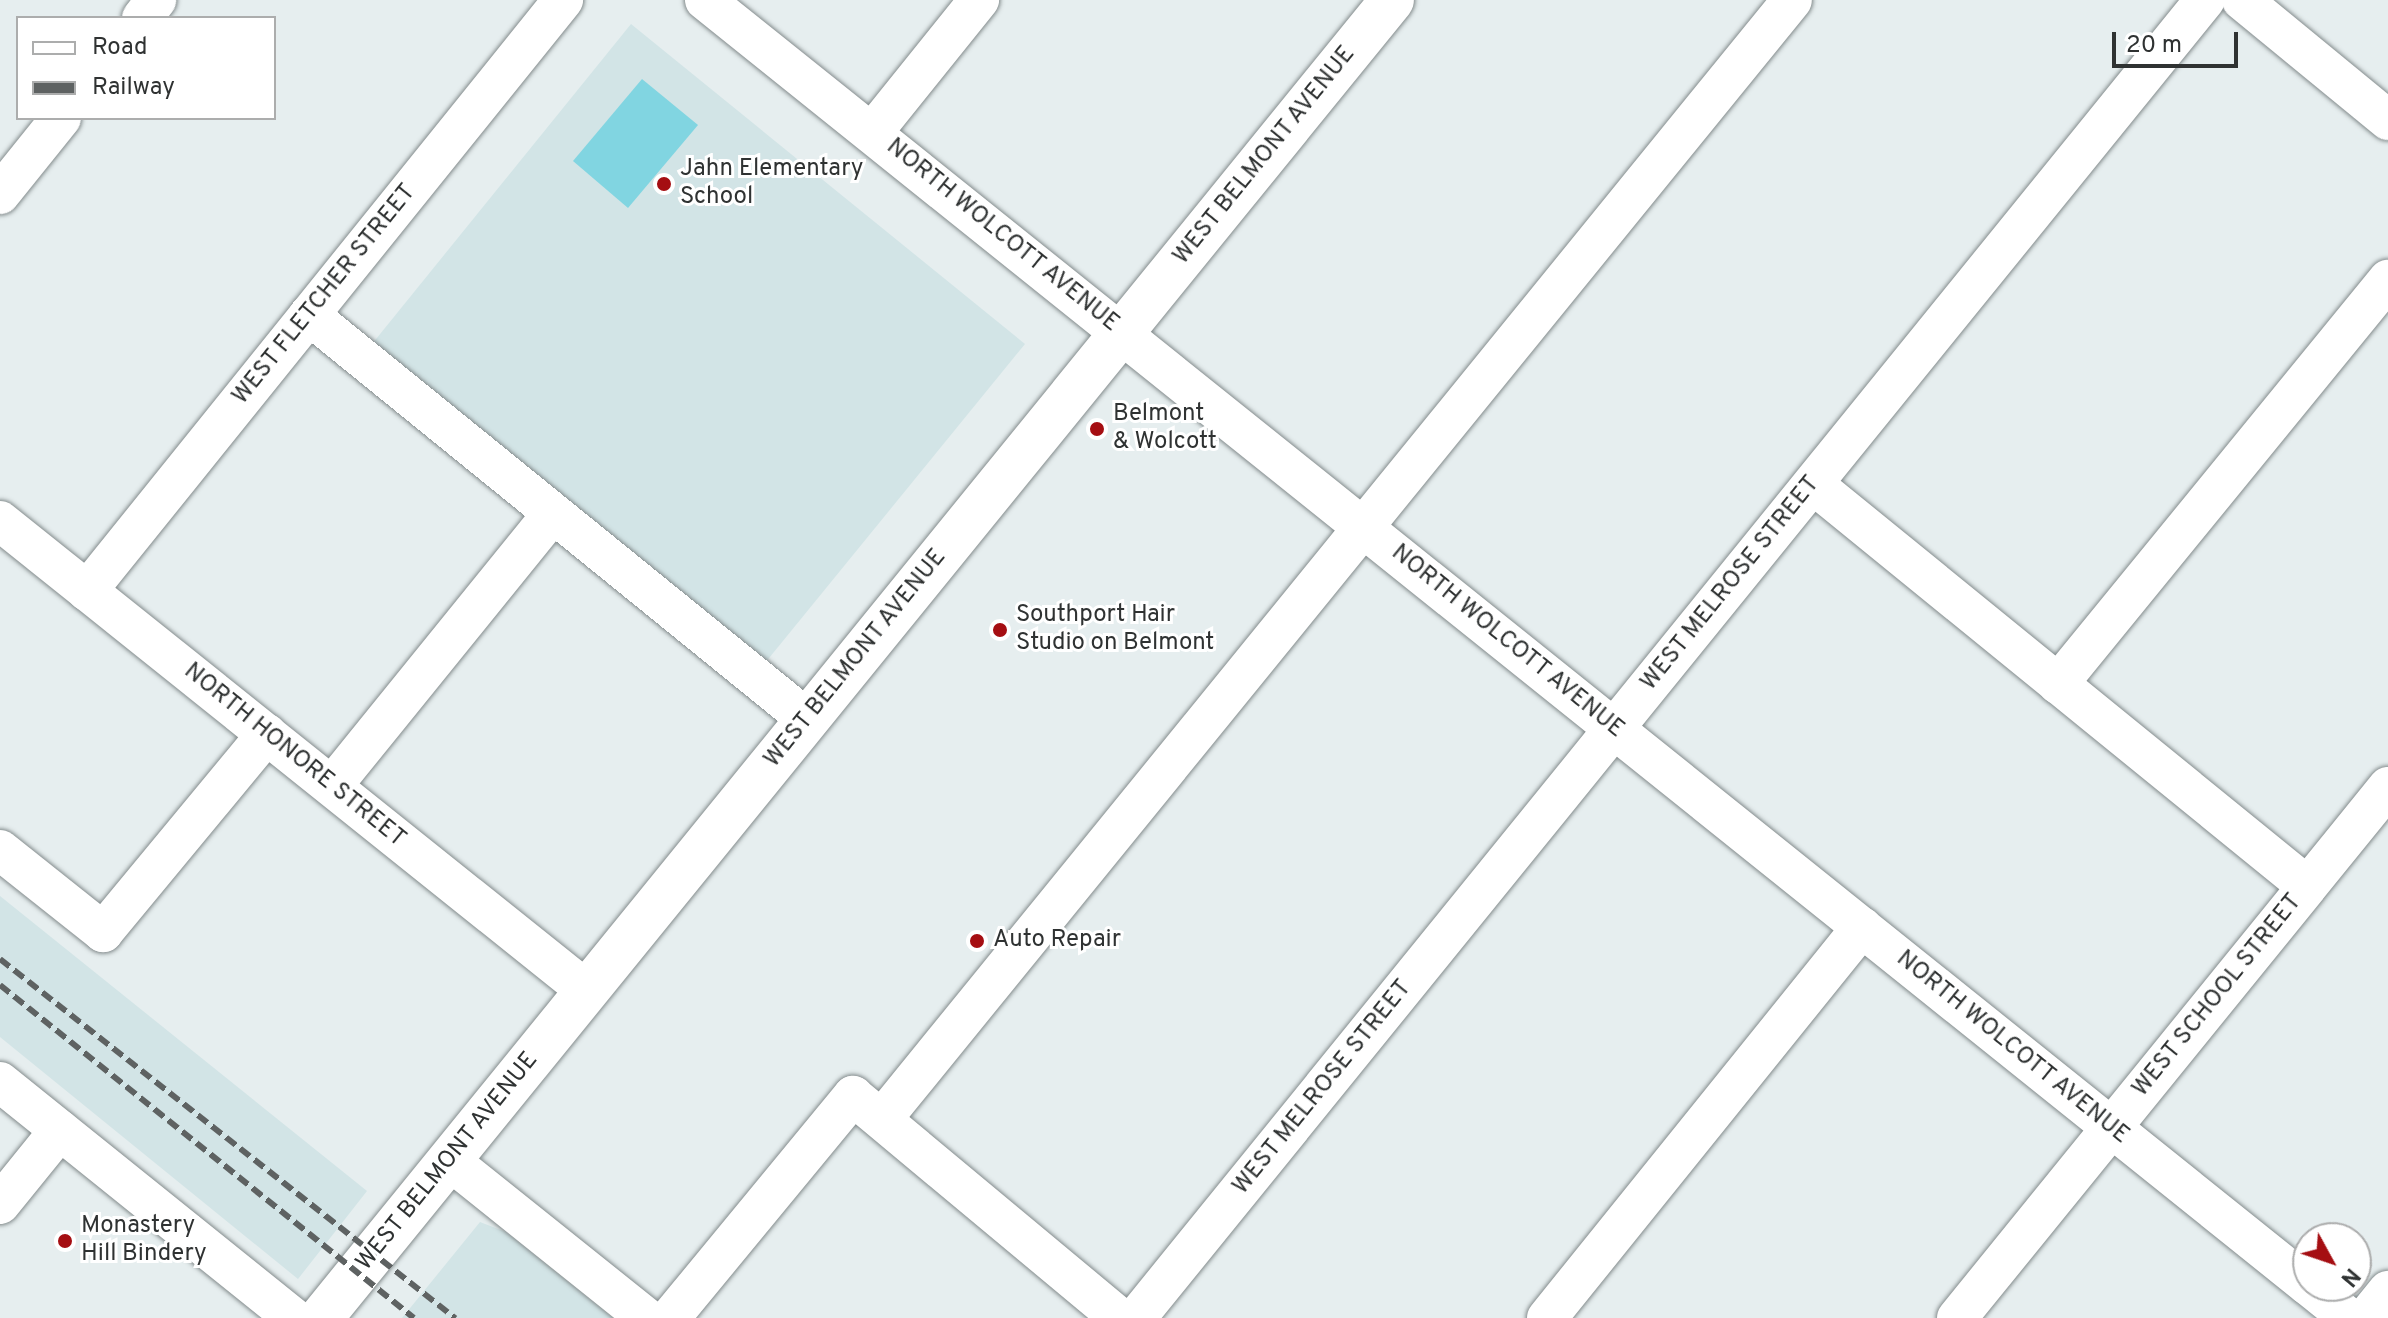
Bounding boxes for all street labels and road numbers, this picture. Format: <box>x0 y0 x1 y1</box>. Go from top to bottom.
street label: WEST BELMONT AVENUE <box>1167 40 1363 272</box>
street label: NORTH WOLCOTT AVENUE <box>879 132 1125 340</box>
street label: WEST FLETCHER STREET <box>227 179 423 411</box>
street label: WEST MELROSE STREET <box>1635 471 1827 697</box>
street label: NORTH WOLCOTT AVENUE <box>1384 538 1630 746</box>
street label: WEST BELMONT AVENUE <box>758 543 954 775</box>
street label: NORTH HONORE STREET <box>177 658 411 854</box>
street label: WEST SCHOOL STREET <box>2127 888 2309 1104</box>
street label: NORTH WOLCOTT AVENUE <box>1889 944 2135 1152</box>
street label: WEST MELROSE STREET <box>1227 975 1419 1201</box>
street label: WEST BELMONT AVENUE <box>350 1046 546 1278</box>

